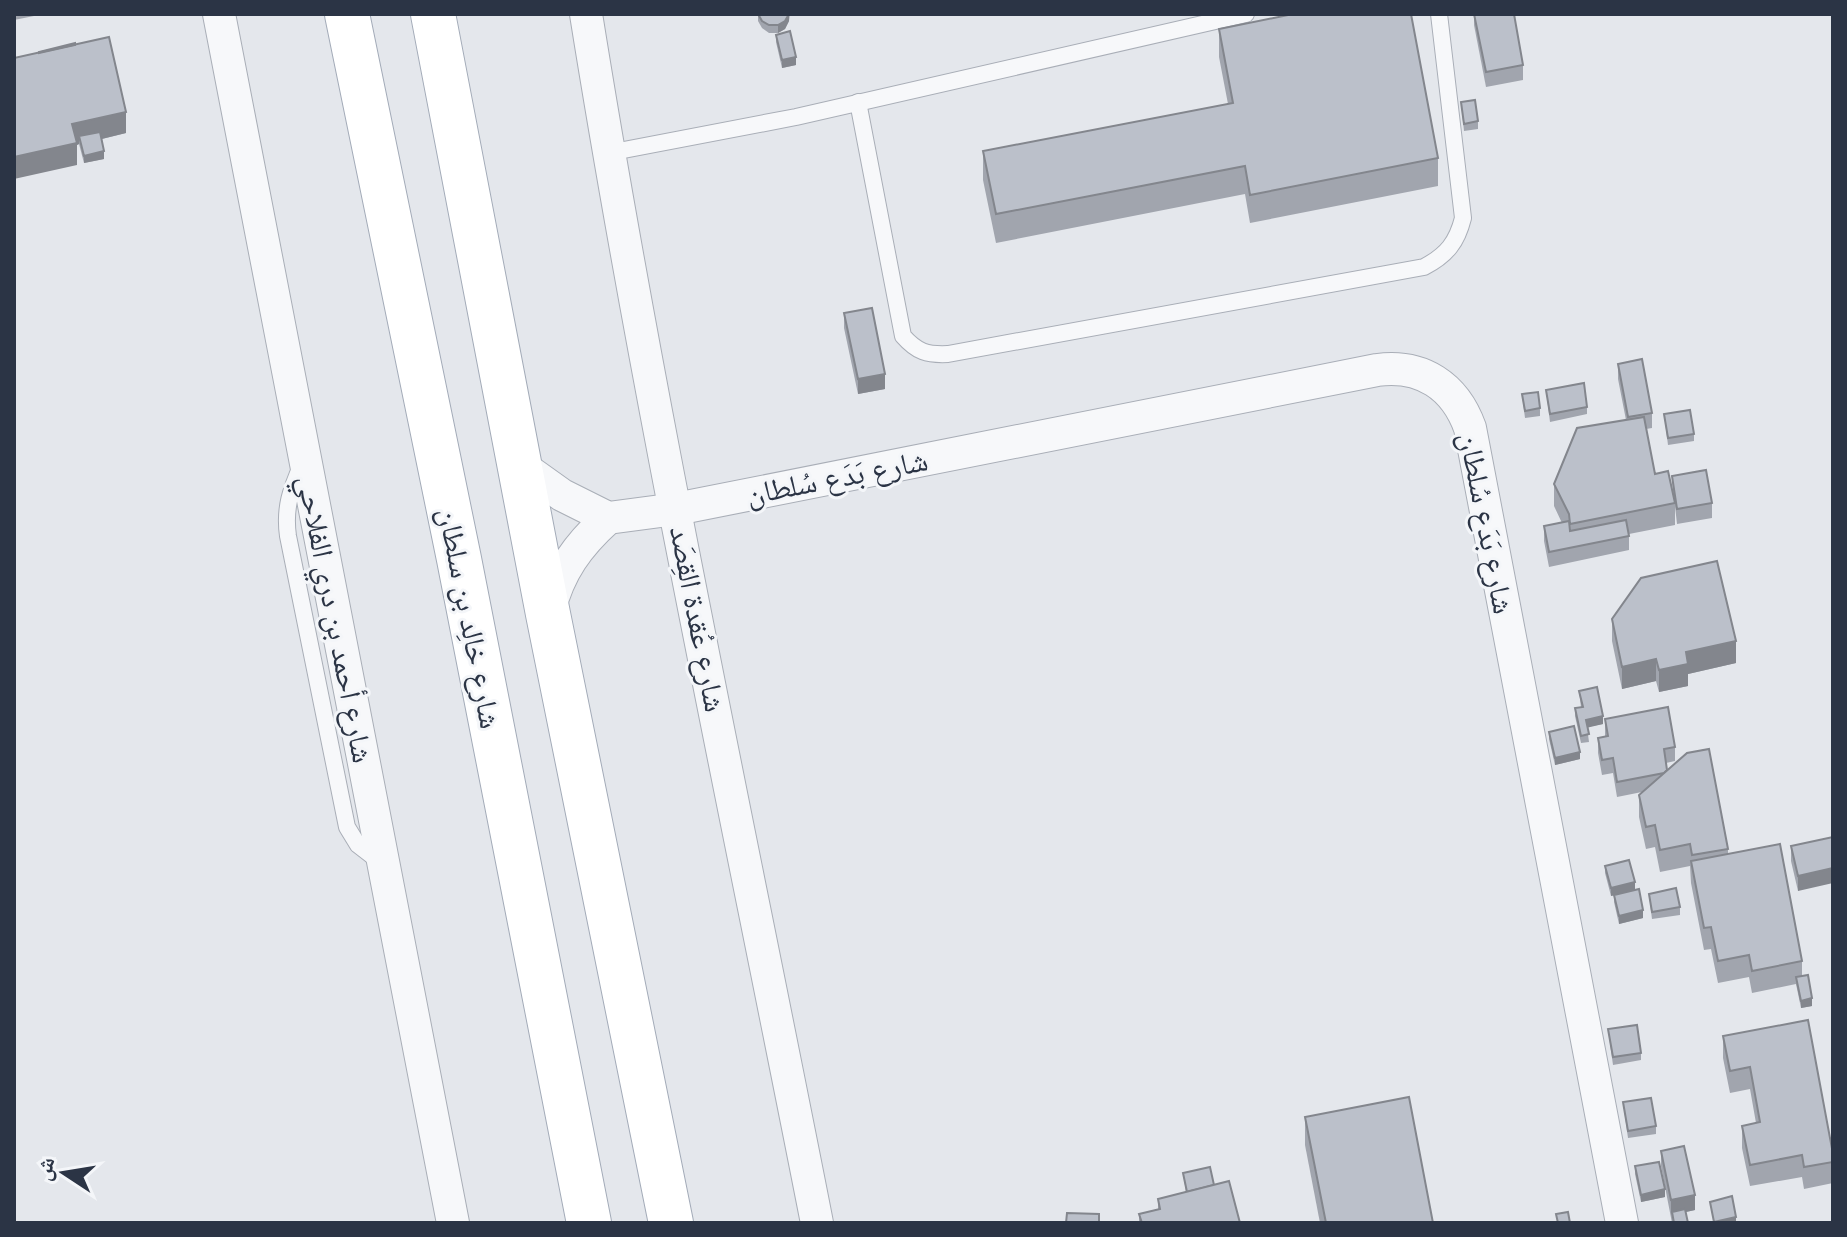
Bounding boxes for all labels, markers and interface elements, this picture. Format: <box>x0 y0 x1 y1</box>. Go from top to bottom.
street label: شارع بَدَع سُلطان <box>1450 429 1524 617</box>
street label: شارع بَدَع سُلطان <box>743 440 931 514</box>
street label: شارع أحمد بن دري الفلاحي <box>284 472 383 767</box>
street label: شارع خالِد بن سلطان <box>429 504 511 732</box>
street label: شارع عُقدة القِصَد <box>661 523 735 715</box>
north arrow <box>24 1133 104 1213</box>
text: ش <box>28 1155 61 1183</box>

